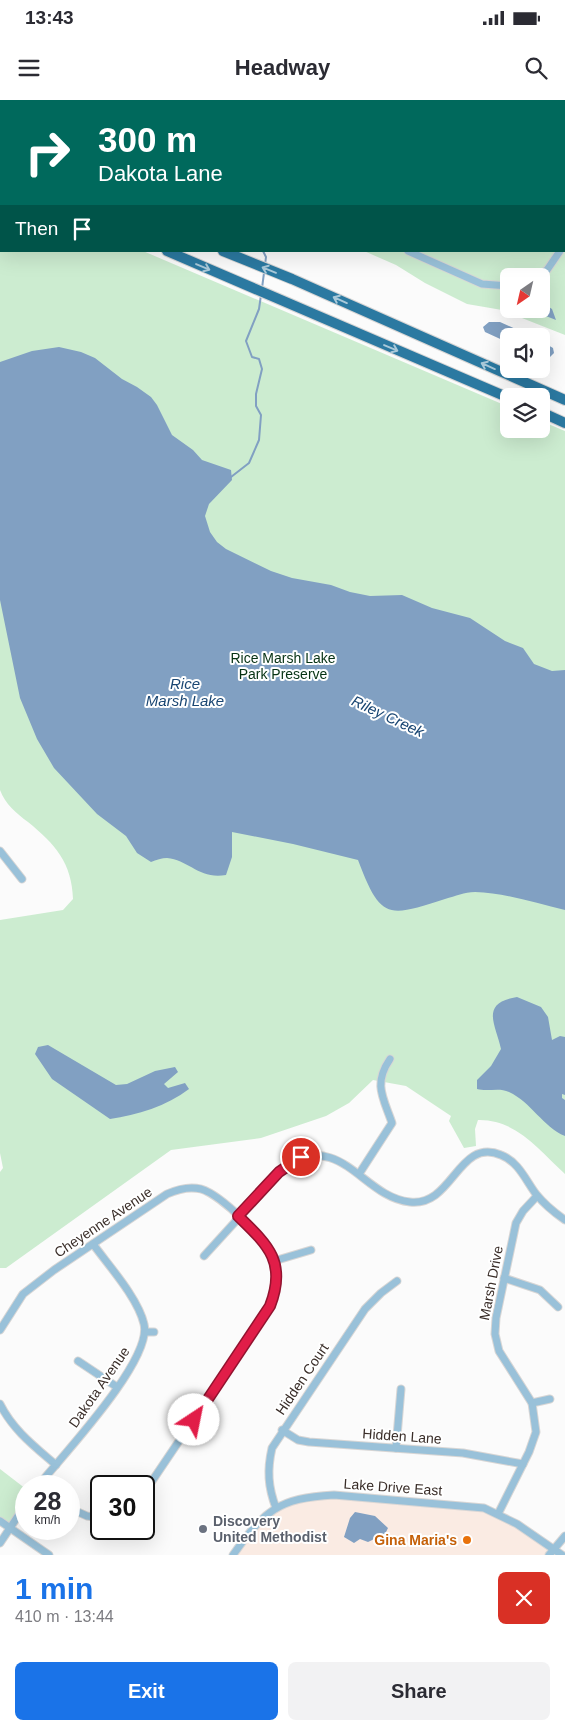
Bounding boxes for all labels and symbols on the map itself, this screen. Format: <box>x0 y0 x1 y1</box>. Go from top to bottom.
one-way arrow <box>195 263 210 272</box>
one-way arrow <box>261 264 276 273</box>
north arrow <box>500 268 550 318</box>
one-way arrow <box>333 295 348 305</box>
one-way arrow <box>383 343 398 353</box>
one-way arrow <box>481 361 496 371</box>
park label: Rice Marsh Lake Park Preserve <box>230 650 336 682</box>
water label: Rice Marsh Lake <box>146 675 224 709</box>
water label: Riley Creek <box>349 692 428 741</box>
pin <box>280 1136 322 1178</box>
street label: Cheyenne Avenue <box>51 1183 155 1261</box>
street label: Marsh Drive <box>476 1244 506 1322</box>
street label: Hidden Court <box>272 1340 332 1418</box>
street label: Dakota Avenue <box>65 1343 133 1430</box>
position arrow <box>167 1393 219 1445</box>
street label: Hidden Lane <box>362 1425 442 1447</box>
speed limit sign: 30 <box>90 1475 155 1540</box>
street label: Lake Drive East <box>343 1476 443 1498</box>
place label: Discovery United Methodist <box>213 1513 327 1545</box>
marker: Discovery United Methodist <box>197 1523 209 1535</box>
place label: Gina Maria's <box>374 1532 457 1548</box>
marker: Gina Maria's <box>461 1534 473 1546</box>

